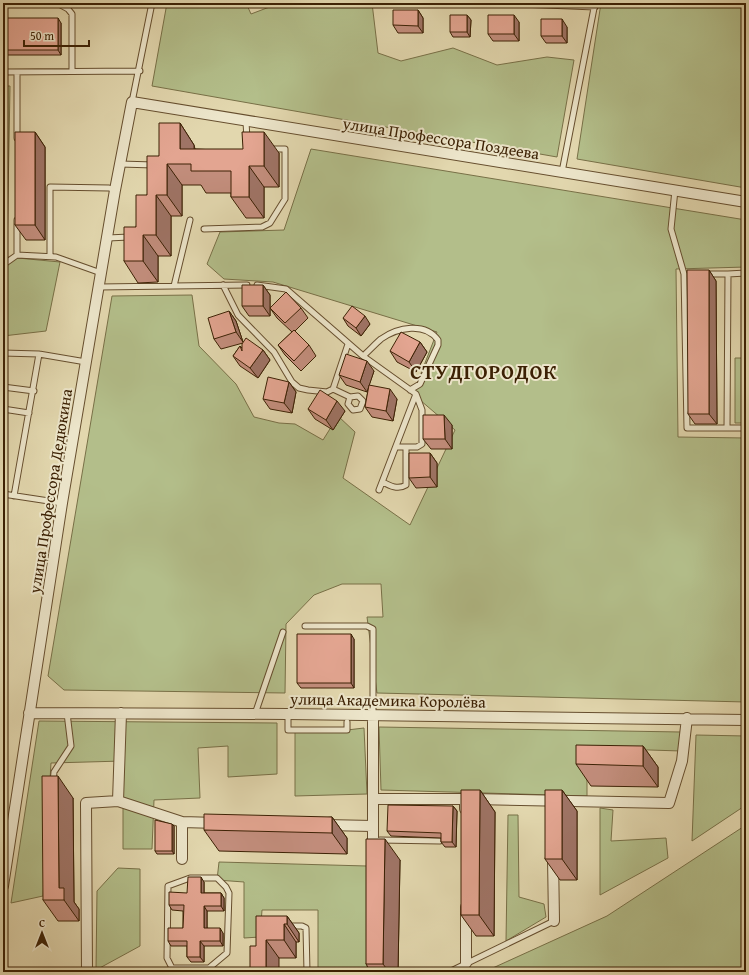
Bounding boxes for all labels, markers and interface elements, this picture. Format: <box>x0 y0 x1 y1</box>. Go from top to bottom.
scale bar <box>24 22 89 48</box>
text: 50 m <box>30 27 54 44</box>
street label: улица Профессора Поздеева <box>340 110 541 165</box>
district label: СТУДГОРОДОК <box>410 357 558 386</box>
street label: улица Профессора Дедюкина <box>22 387 78 596</box>
street label: улица Академика Королёва <box>289 686 486 714</box>
north arrow <box>22 913 62 953</box>
text: С <box>39 915 45 931</box>

